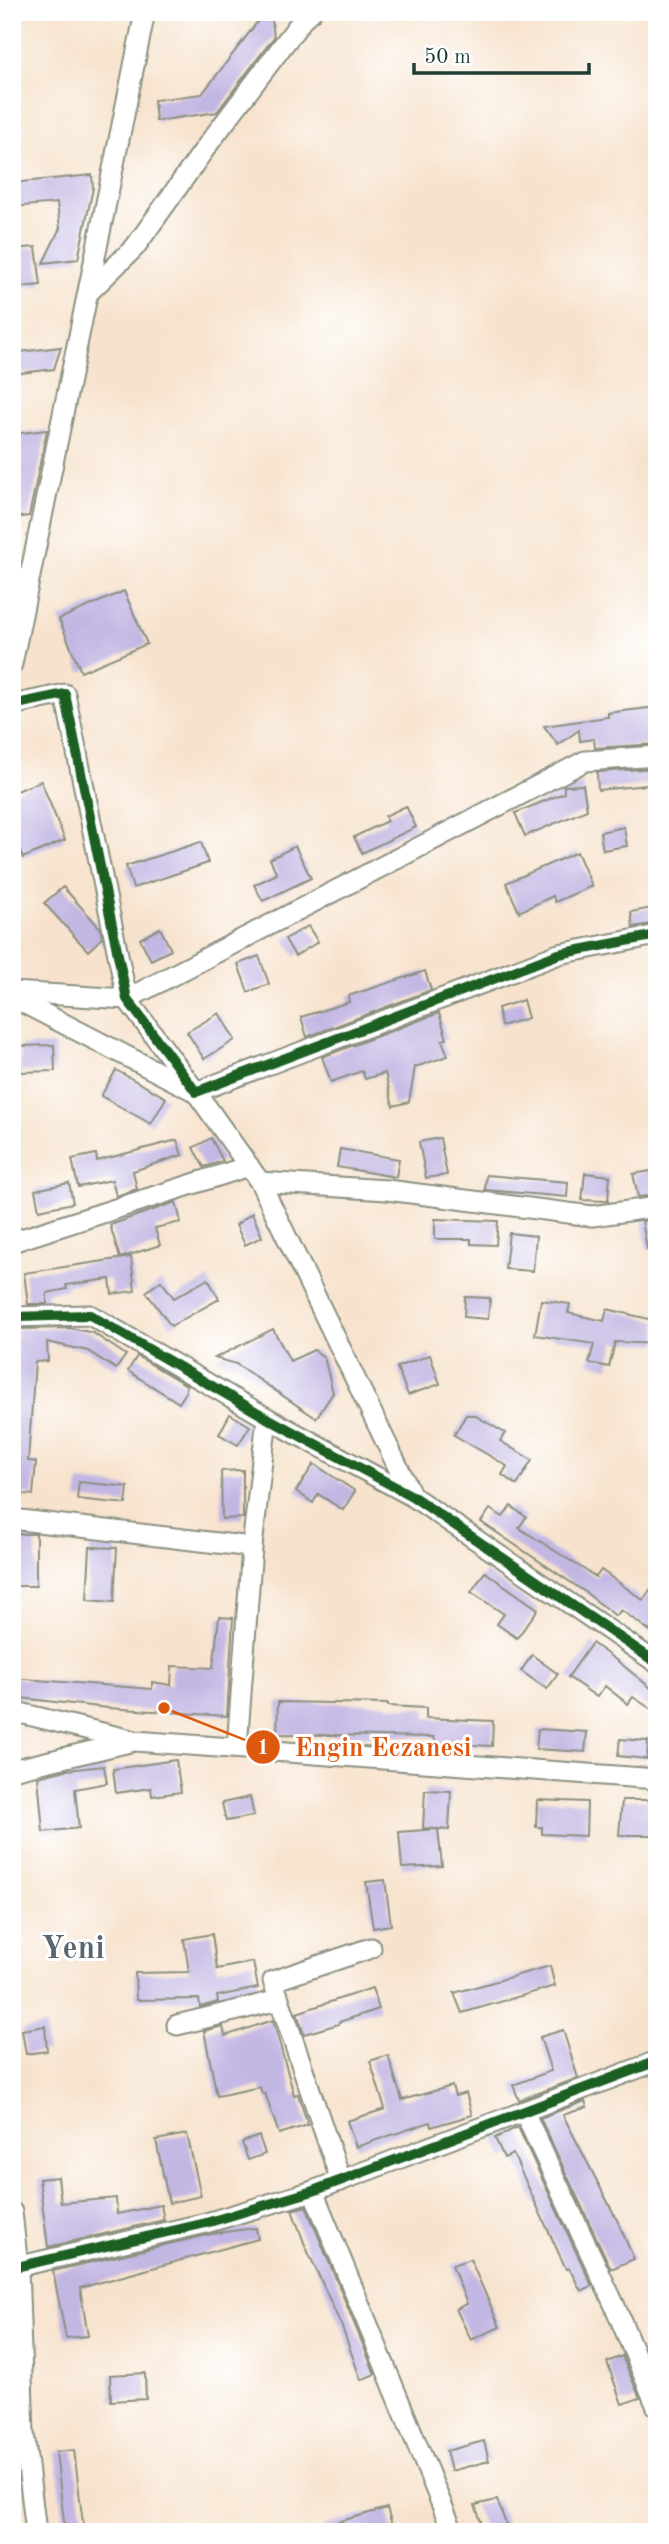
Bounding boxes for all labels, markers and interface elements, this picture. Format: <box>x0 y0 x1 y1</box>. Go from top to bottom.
scale bar <box>414 32 588 76</box>
text: 50 m <box>424 47 471 68</box>
callout: Engin Eczanesi <box>245 1723 486 1770</box>
text: Engin Eczanesi <box>294 1736 472 1762</box>
text: 1 <box>257 1738 269 1759</box>
district label: Yeni <box>41 1934 105 1966</box>

